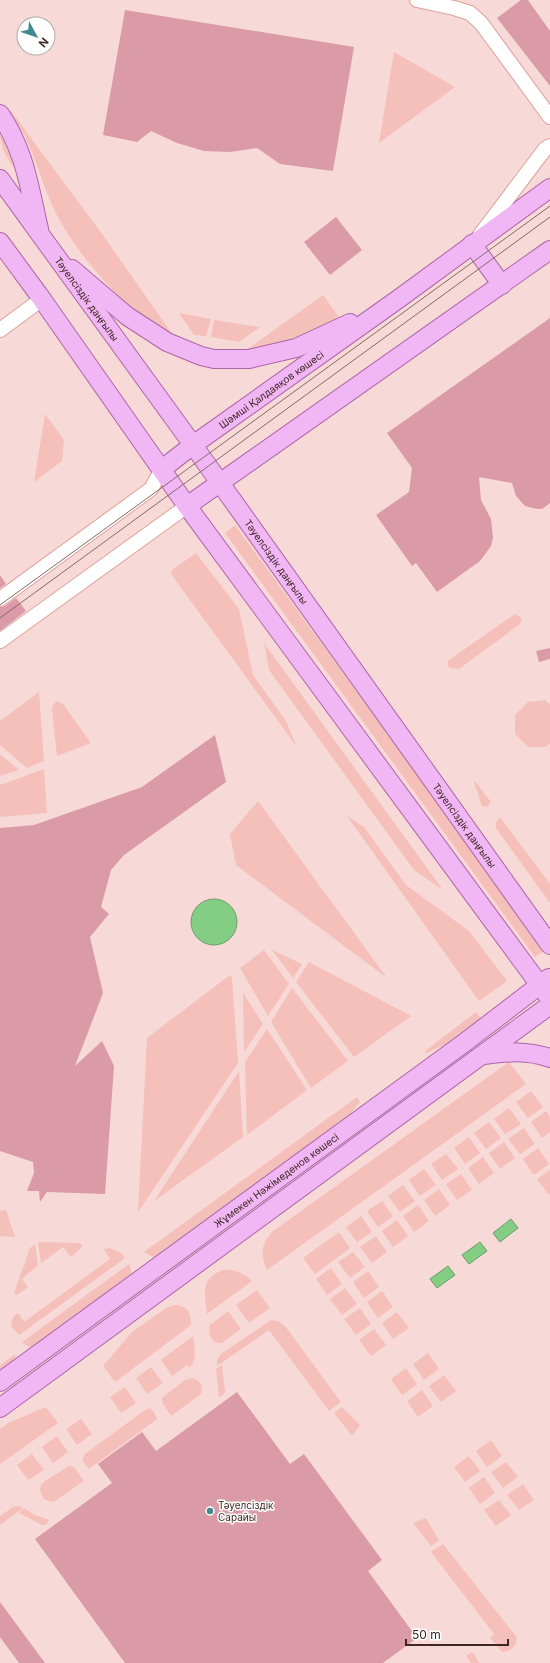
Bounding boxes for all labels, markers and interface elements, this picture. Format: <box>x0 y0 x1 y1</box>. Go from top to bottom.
north arrow <box>16 16 56 56</box>
text: N <box>36 35 52 50</box>
street label: Тәуелсіздік даңғылы <box>52 254 121 343</box>
street label: Шәмші Қалдаяқов көшесі <box>216 348 326 431</box>
street label: Тәуелсіздік даңғылы <box>242 517 311 606</box>
street label: Тәуелсіздік даңғылы <box>430 781 499 870</box>
street label: Жұмекен Нәжімеденов көшесі <box>211 1131 341 1230</box>
place label: Тәуелсіздік Сарайы <box>218 1499 274 1523</box>
marker: Тәуелсіздік Сарайы <box>205 1506 215 1516</box>
scale bar <box>406 1621 508 1647</box>
text: 50 m <box>412 1627 441 1642</box>

